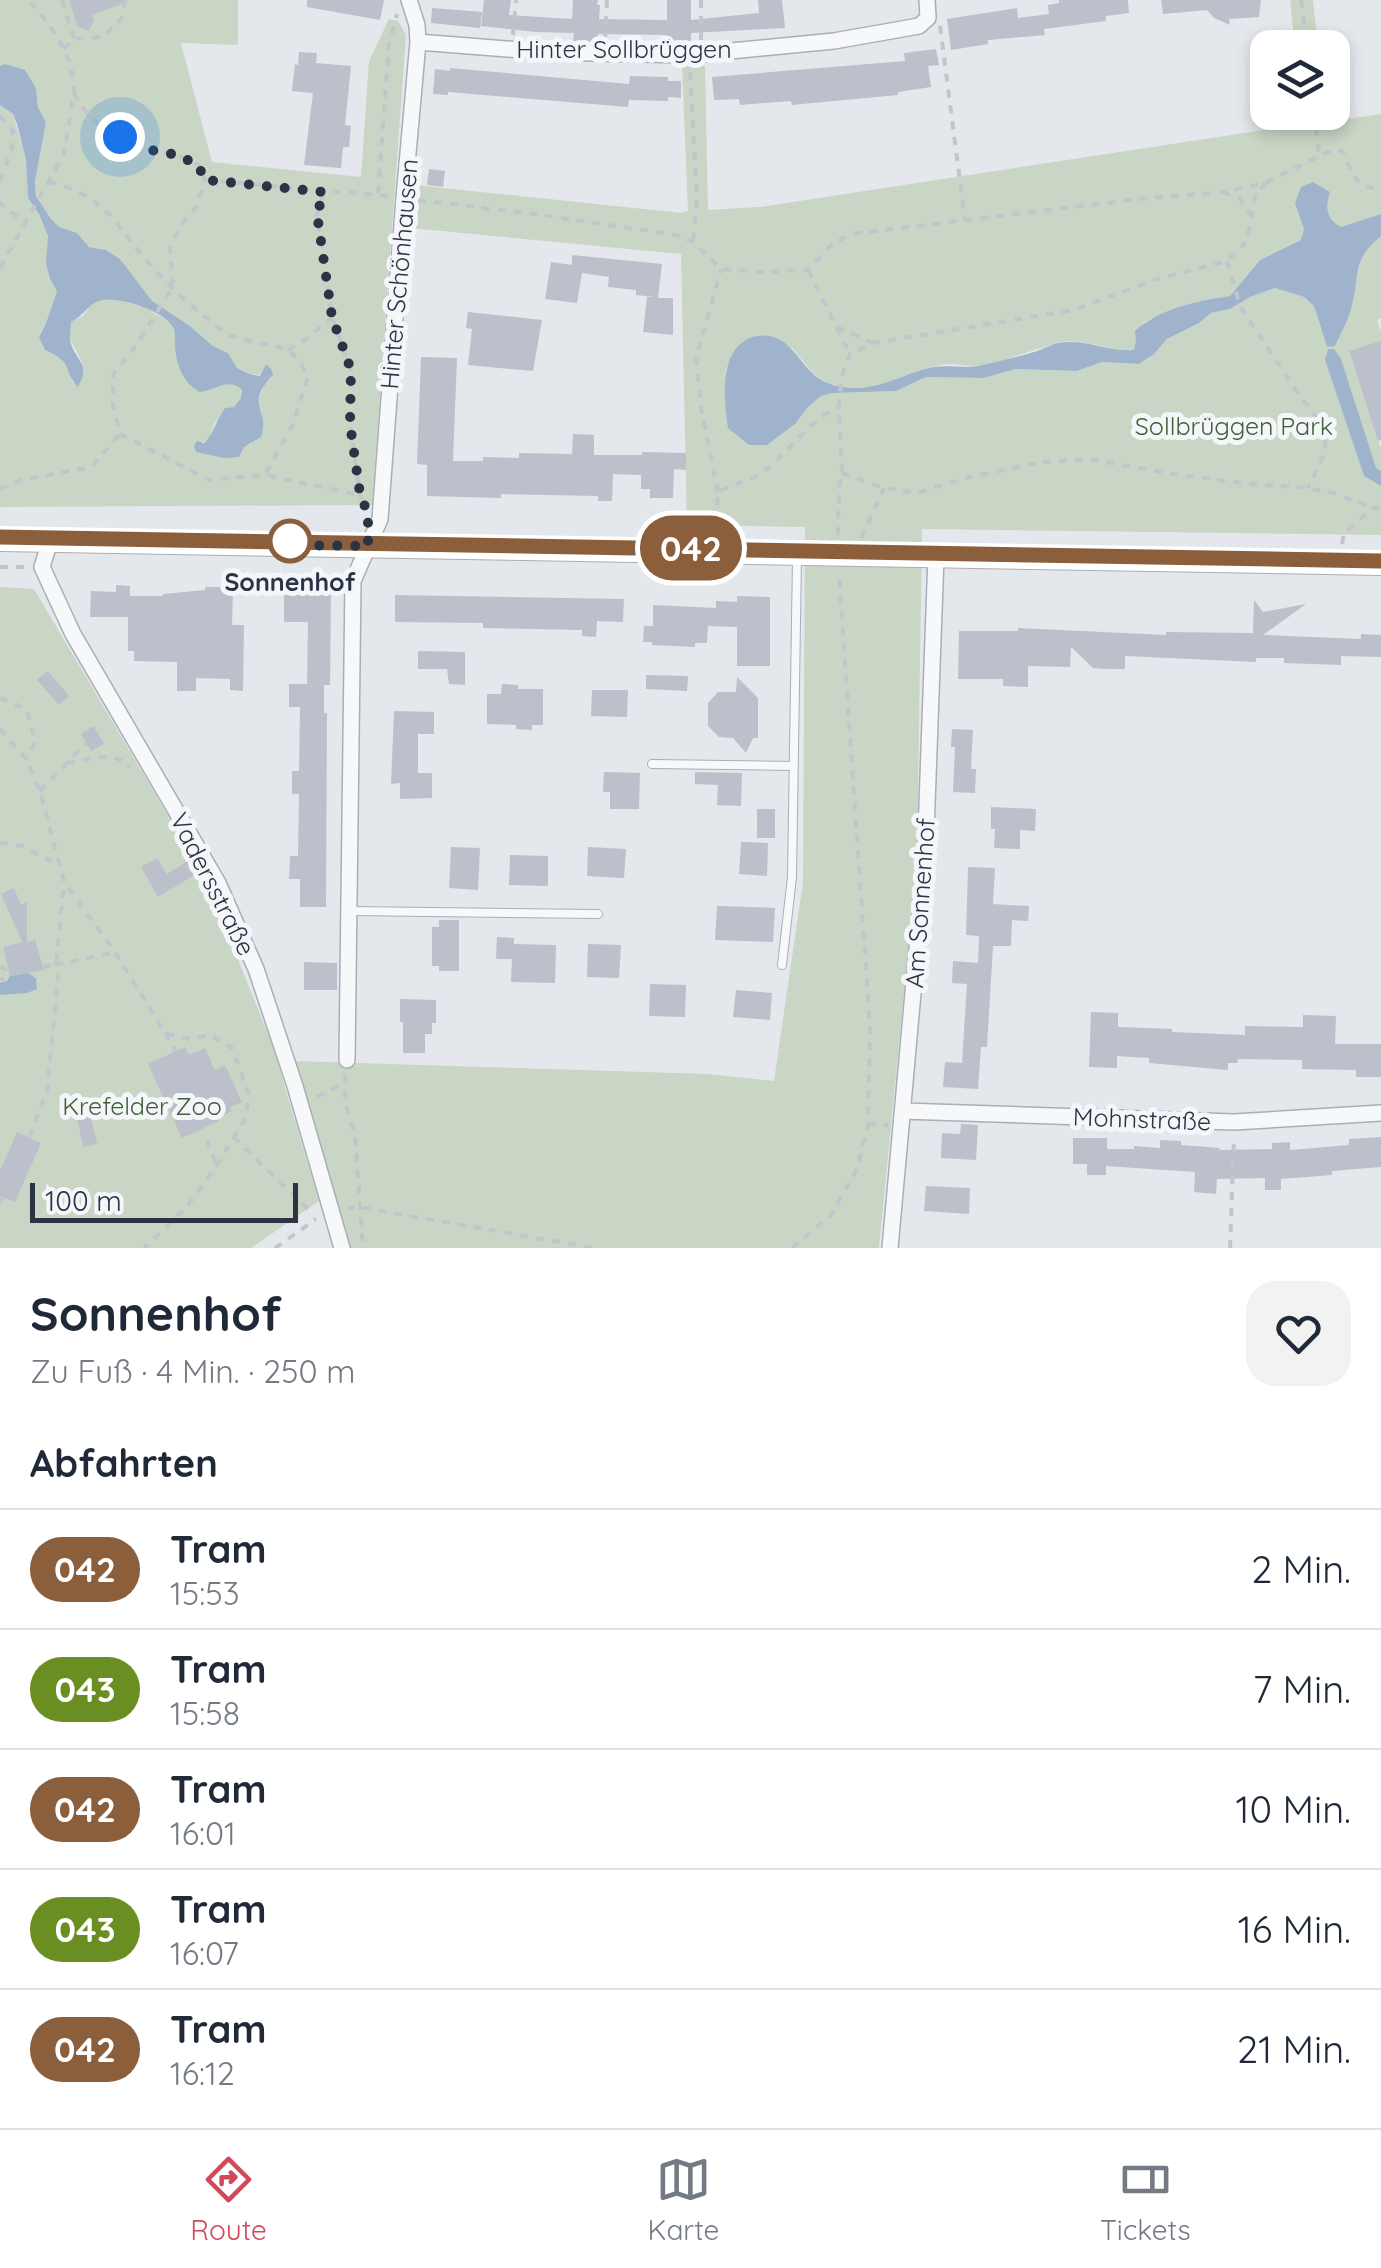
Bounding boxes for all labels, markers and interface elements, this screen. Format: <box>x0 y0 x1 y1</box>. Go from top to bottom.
map controls <box>1250 30 1350 130</box>
button: layers <box>1250 30 1350 130</box>
street label: Hinter Sollbrüggen <box>516 33 732 64</box>
your location <box>95 112 145 162</box>
street label: Hinter Schönhausen <box>373 157 424 390</box>
park label: Sollbrüggen Park <box>1135 410 1333 441</box>
line badge: 042 <box>634 516 748 580</box>
marker: Sonnenhof <box>269 520 311 562</box>
text: 042 <box>660 526 722 570</box>
place label: Sonnenhof <box>224 566 356 597</box>
street label: Vadersstraße <box>164 807 263 960</box>
street label: Am Sonnenhof <box>898 817 941 989</box>
park label: Krefelder Zoo <box>62 1090 222 1121</box>
street label: Mohnstraße <box>1072 1101 1212 1136</box>
scale bar <box>30 1178 298 1222</box>
text: 100 m <box>45 1183 122 1218</box>
button: heart <box>1246 1281 1351 1386</box>
text: Sonnenhof <box>30 1283 282 1343</box>
text: Zu Fuß · 4 Min. · 250 m <box>30 1351 355 1391</box>
text: Abfahrten <box>30 1439 218 1487</box>
text: Tram <box>170 1525 266 1573</box>
text: 2 Min. <box>1251 1545 1351 1593</box>
text: 042 <box>54 1547 116 1591</box>
text: 15:53 <box>170 1573 239 1613</box>
text: Tram <box>170 1645 266 1693</box>
text: 7 Min. <box>1253 1665 1351 1713</box>
text: 043 <box>55 1667 115 1711</box>
text: 15:58 <box>170 1693 240 1733</box>
text: Tram <box>170 1765 266 1813</box>
text: 10 Min. <box>1236 1785 1351 1833</box>
text: 042 <box>54 1787 116 1831</box>
text: 16:01 <box>170 1813 236 1853</box>
text: Tram <box>170 1885 266 1933</box>
text: 16 Min. <box>1238 1905 1351 1953</box>
text: 043 <box>55 1907 115 1951</box>
text: 16:07 <box>170 1933 239 1973</box>
text: Tram <box>170 2005 266 2053</box>
text: 21 Min. <box>1237 2025 1351 2073</box>
text: 042 <box>54 2027 116 2071</box>
text: 16:12 <box>170 2053 235 2093</box>
tab: Route <box>190 2152 267 2247</box>
tab: Karte <box>648 2152 719 2247</box>
tab: Tickets <box>1100 2152 1191 2247</box>

